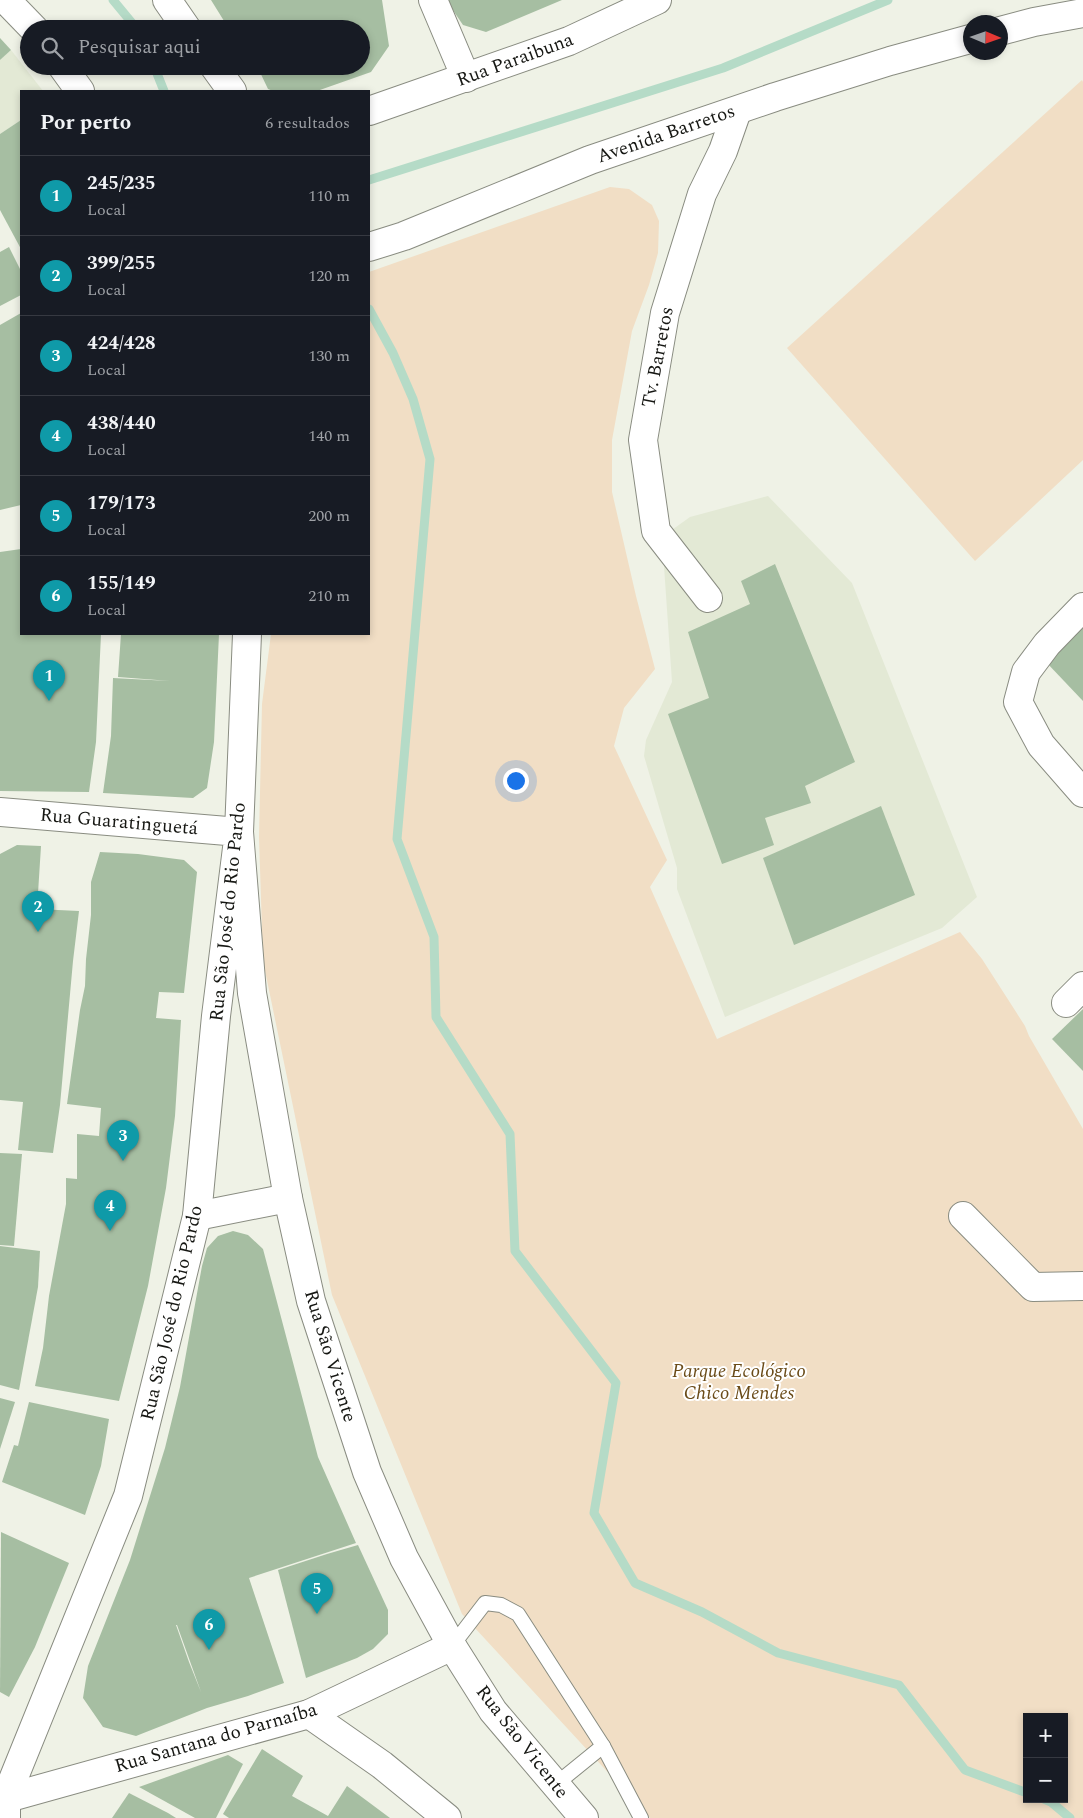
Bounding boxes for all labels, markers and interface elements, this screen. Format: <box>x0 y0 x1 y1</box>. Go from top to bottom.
north arrow <box>963 15 1008 60</box>
search box <box>20 20 370 75</box>
street label: Rua Paraibuna <box>452 25 578 95</box>
text: Pesquisar aqui <box>78 33 201 62</box>
icon: search <box>38 34 66 62</box>
street label: Avenida Barretos <box>593 97 739 171</box>
text: Por perto <box>40 107 131 139</box>
text: 6 resultados <box>265 111 350 135</box>
text: 245/235 <box>87 169 156 198</box>
text: 1 <box>52 184 60 208</box>
text: 110 m <box>308 184 350 208</box>
text: Local <box>87 198 126 222</box>
text: 399/255 <box>87 249 156 278</box>
text: 2 <box>52 264 60 288</box>
text: 120 m <box>308 264 350 288</box>
text: Local <box>87 278 126 302</box>
street label: Tv. Barretos <box>634 304 682 410</box>
text: 424/428 <box>87 329 156 358</box>
text: 3 <box>52 344 60 368</box>
text: 130 m <box>308 344 350 368</box>
text: Local <box>87 358 126 382</box>
text: 438/440 <box>87 409 156 438</box>
text: 4 <box>52 424 60 448</box>
text: 140 m <box>308 424 350 448</box>
text: Local <box>87 438 126 462</box>
text: 179/173 <box>87 489 156 518</box>
text: 5 <box>52 504 60 528</box>
text: 200 m <box>308 504 350 528</box>
text: Local <box>87 518 126 542</box>
text: 155/149 <box>87 569 156 598</box>
text: 6 <box>52 584 60 608</box>
text: 210 m <box>308 584 350 608</box>
text: Local <box>87 598 126 622</box>
pin: 1 <box>33 660 65 701</box>
your location <box>503 768 529 794</box>
street label: Rua Guaratinguetá <box>39 801 200 843</box>
street label: Rua São José do Rio Pardo <box>202 801 254 1023</box>
pin: 2 <box>22 891 54 932</box>
pin: 3 <box>107 1120 139 1161</box>
pin: 4 <box>94 1190 126 1231</box>
street label: Rua São José do Rio Pardo <box>133 1203 211 1423</box>
street label: Rua São Vicente <box>296 1286 364 1426</box>
park label: Parque Ecológico Chico Mendes <box>672 1357 806 1408</box>
pin: 5 <box>301 1573 333 1614</box>
pin: 6 <box>193 1609 225 1650</box>
street label: Rua São Vicente <box>468 1679 576 1805</box>
street label: Rua Santana do Parnaíba <box>111 1695 321 1781</box>
map controls <box>1023 1713 1068 1803</box>
button: + <box>1023 1713 1068 1758</box>
button: − <box>1023 1758 1068 1803</box>

